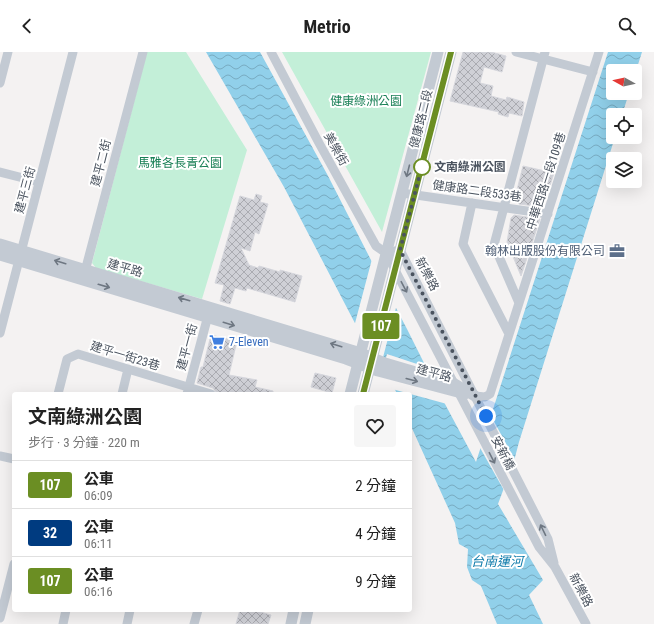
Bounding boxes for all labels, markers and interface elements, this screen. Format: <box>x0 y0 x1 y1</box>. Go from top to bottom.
icon: back <box>16 15 38 37</box>
icon: search <box>616 15 638 37</box>
text: Metrio <box>303 16 351 37</box>
north arrow <box>606 64 642 100</box>
map controls <box>606 64 642 188</box>
street label: 健康路二段 <box>407 88 435 150</box>
park label: 健康綠洲公園 <box>330 94 402 108</box>
button: locate <box>606 108 642 144</box>
street label: 美樂街 <box>321 130 351 168</box>
street label: 中華西路一段109巷 <box>524 130 568 232</box>
street label: 建平二街 <box>88 138 114 188</box>
button: layers <box>606 152 642 188</box>
park label: 馬雅各長青公園 <box>138 156 222 170</box>
marker: 文南綠洲公園 <box>413 158 431 176</box>
place label: 文南綠洲公園 <box>434 160 506 174</box>
one-way arrow <box>403 164 411 177</box>
street label: 建平三街 <box>12 165 38 215</box>
street label: 健康路二段533巷 <box>432 178 522 204</box>
office icon: 翰林出版股份有限公司 <box>608 242 626 260</box>
place label: 翰林出版股份有限公司 <box>485 244 605 258</box>
street label: 新樂路 <box>412 255 442 293</box>
street label: 建平路 <box>106 256 144 280</box>
one-way arrow <box>54 258 67 265</box>
one-way arrow <box>401 281 409 293</box>
one-way arrow <box>98 283 111 291</box>
one-way arrow <box>178 295 191 302</box>
line badge: 107 <box>358 313 404 339</box>
text: 107 <box>370 318 392 334</box>
one-way arrow <box>223 320 235 328</box>
street label: 建平一街 <box>174 322 200 372</box>
supermarket icon: 7-Eleven <box>208 333 226 351</box>
place label: 7-Eleven <box>229 335 269 349</box>
street label: 建平一街23巷 <box>89 339 161 373</box>
one-way arrow <box>329 341 342 348</box>
street label: 建平路 <box>415 362 453 384</box>
one-way arrow <box>405 377 418 384</box>
text: 文南綠洲公園 <box>28 405 142 428</box>
button: heart <box>354 405 396 447</box>
your location <box>476 406 496 426</box>
street label: 安新橋 <box>489 434 517 472</box>
text: 步行 · 3 分鐘 · 220 m <box>28 435 140 450</box>
one-way arrow <box>489 452 496 464</box>
text: 公車 <box>84 470 114 488</box>
text: 107 <box>39 477 61 493</box>
text: 2 分鐘 <box>355 477 396 495</box>
text: 06:09 <box>84 488 113 503</box>
text: 公車 <box>84 518 114 536</box>
one-way arrow <box>539 524 547 536</box>
text: 32 <box>43 525 57 541</box>
text: 4 分鐘 <box>355 525 396 543</box>
text: 06:11 <box>84 536 113 551</box>
water label: 台南運河 <box>471 554 526 569</box>
text: 公車 <box>84 566 114 584</box>
street label: 新樂路 <box>566 571 596 609</box>
text: 107 <box>39 573 61 589</box>
text: 9 分鐘 <box>355 573 396 591</box>
text: 06:16 <box>84 584 113 599</box>

